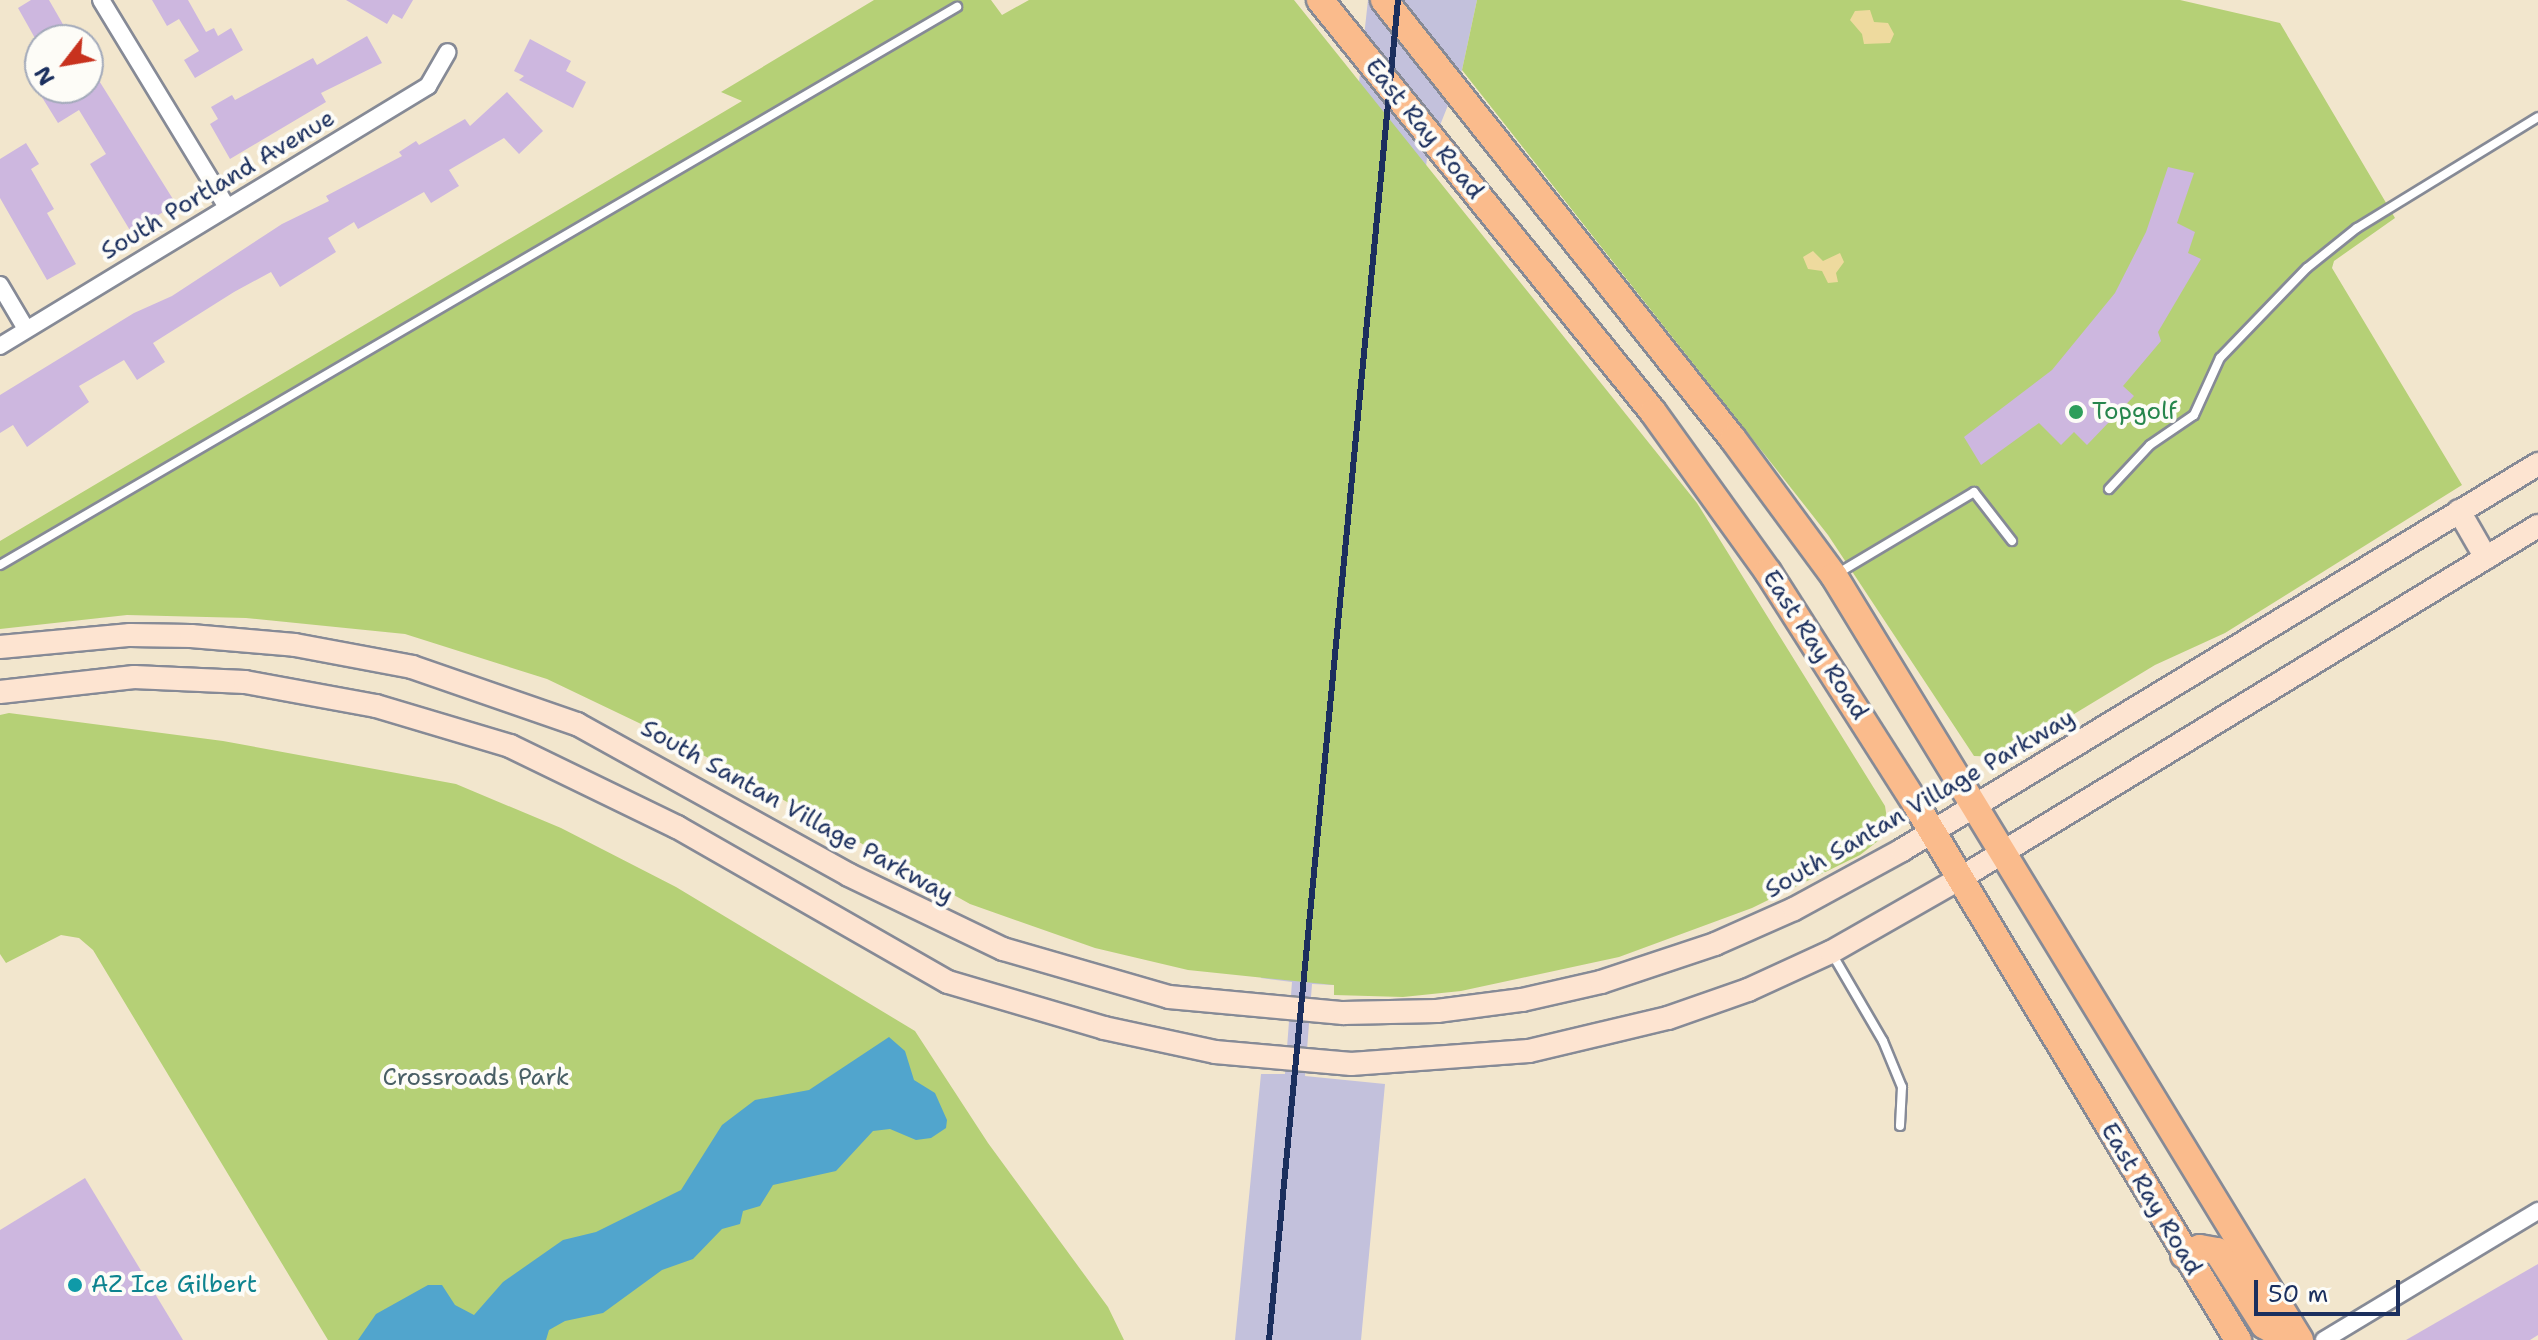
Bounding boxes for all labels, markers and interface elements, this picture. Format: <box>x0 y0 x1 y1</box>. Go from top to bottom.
north arrow <box>24 24 104 104</box>
street label: East Ray Road <box>1359 53 1489 205</box>
text: N <box>28 61 62 91</box>
street label: South Portland Avenue <box>96 104 340 266</box>
place label: Topgolf <box>2092 398 2177 426</box>
marker: Topgolf <box>2067 403 2085 421</box>
street label: East Ray Road <box>1756 565 1874 725</box>
street label: South Santan Village Parkway <box>1760 703 2080 905</box>
street label: South Santan Village Parkway <box>636 714 958 910</box>
park label: Crossroads Park <box>383 1064 569 1092</box>
street label: East Ray Road <box>2094 1118 2208 1280</box>
scale bar <box>2258 1264 2404 1314</box>
place label: AZ Ice Gilbert <box>91 1271 257 1299</box>
marker: AZ Ice Gilbert <box>66 1276 84 1294</box>
text: 50 m <box>2268 1278 2328 1310</box>

